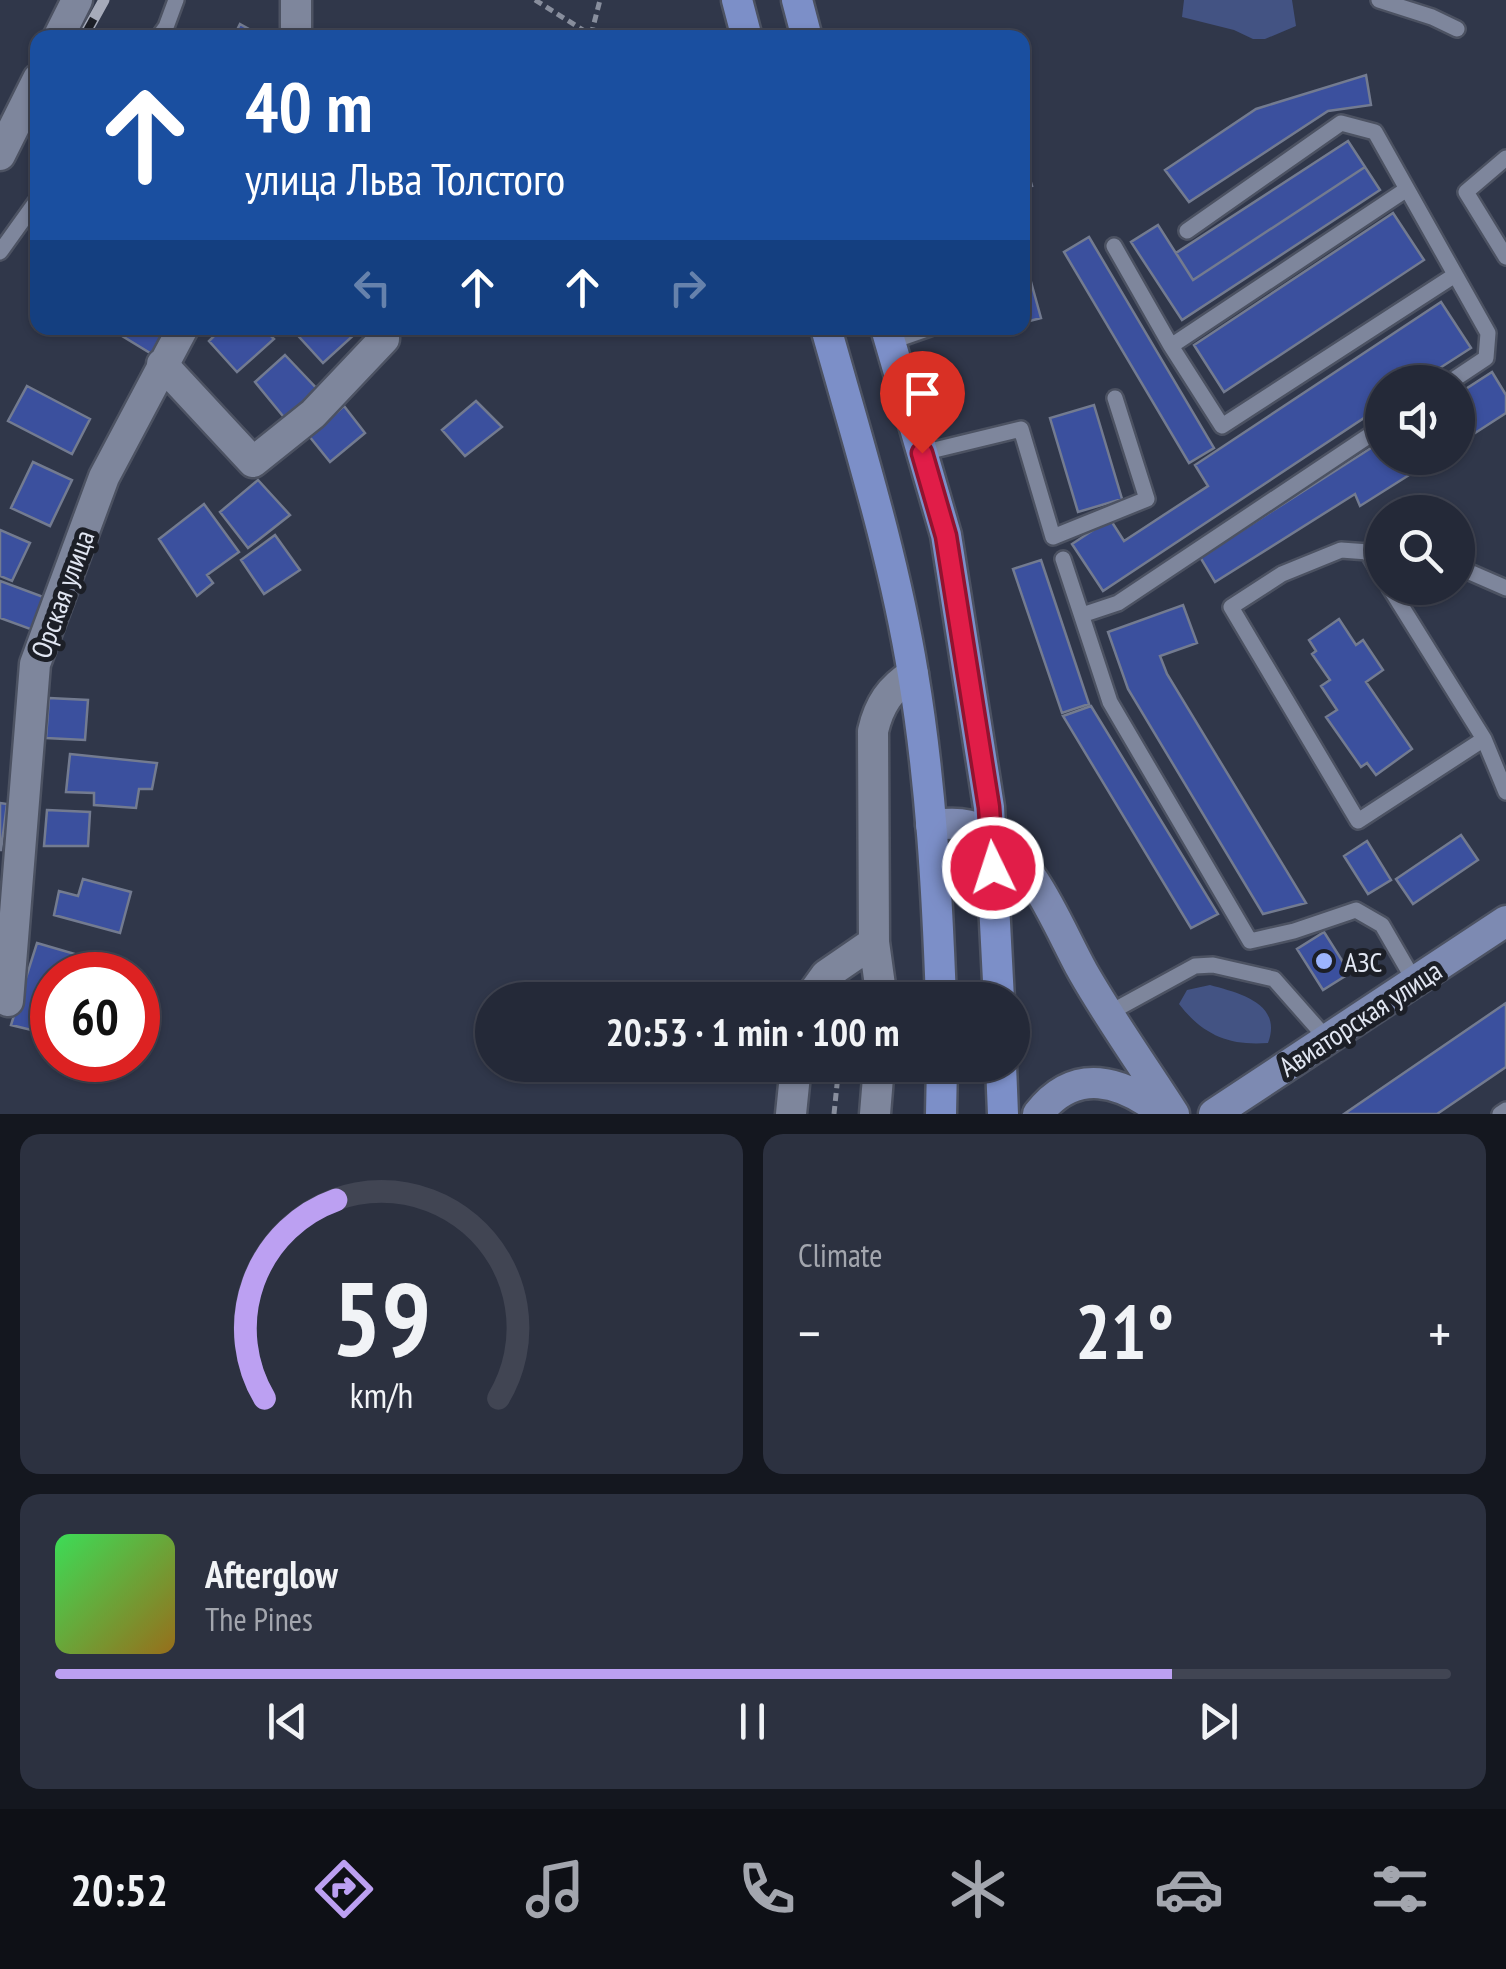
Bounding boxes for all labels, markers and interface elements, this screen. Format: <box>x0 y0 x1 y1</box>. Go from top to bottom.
text: 40 m <box>245 61 373 151</box>
icon: ahead <box>80 70 210 200</box>
text: улица Льва Толстого <box>245 149 565 207</box>
icon: left <box>345 260 400 315</box>
icon: ahead <box>450 260 505 315</box>
icon: ahead <box>555 260 610 315</box>
icon: right <box>660 260 715 315</box>
pin <box>880 351 965 454</box>
map controls <box>1365 365 1475 605</box>
button: sound <box>1365 365 1475 475</box>
icon: arrive <box>895 366 950 421</box>
button: search <box>1365 495 1475 605</box>
street label: Орская улица <box>22 525 102 663</box>
position arrow <box>941 816 1045 920</box>
place label: АЗС <box>1344 943 1382 980</box>
marker: АЗС <box>1313 950 1335 972</box>
speed limit sign: 60 <box>30 952 160 1082</box>
street label: Авиаторская улица <box>1272 952 1448 1084</box>
text: 20:53 · 1 min · 100 m <box>606 1007 899 1056</box>
text: Climate <box>798 1234 882 1276</box>
text: 59 <box>332 1250 431 1385</box>
text: 21° <box>1075 1283 1174 1380</box>
text: − <box>798 1297 821 1368</box>
text: + <box>1428 1297 1451 1368</box>
text: km/h <box>350 1372 413 1418</box>
text: Afterglow <box>205 1549 338 1598</box>
text: The Pines <box>205 1598 313 1640</box>
icon: previous <box>260 1694 315 1749</box>
icon: pause <box>725 1694 780 1749</box>
icon: next <box>1191 1694 1246 1749</box>
icon: directions <box>309 1854 379 1924</box>
icon: music <box>520 1854 590 1924</box>
icon: phone <box>732 1854 802 1924</box>
icon: climate <box>943 1854 1013 1924</box>
icon: car <box>1154 1854 1224 1924</box>
icon: filters <box>1365 1854 1435 1924</box>
text: 20:52 <box>71 1860 168 1918</box>

